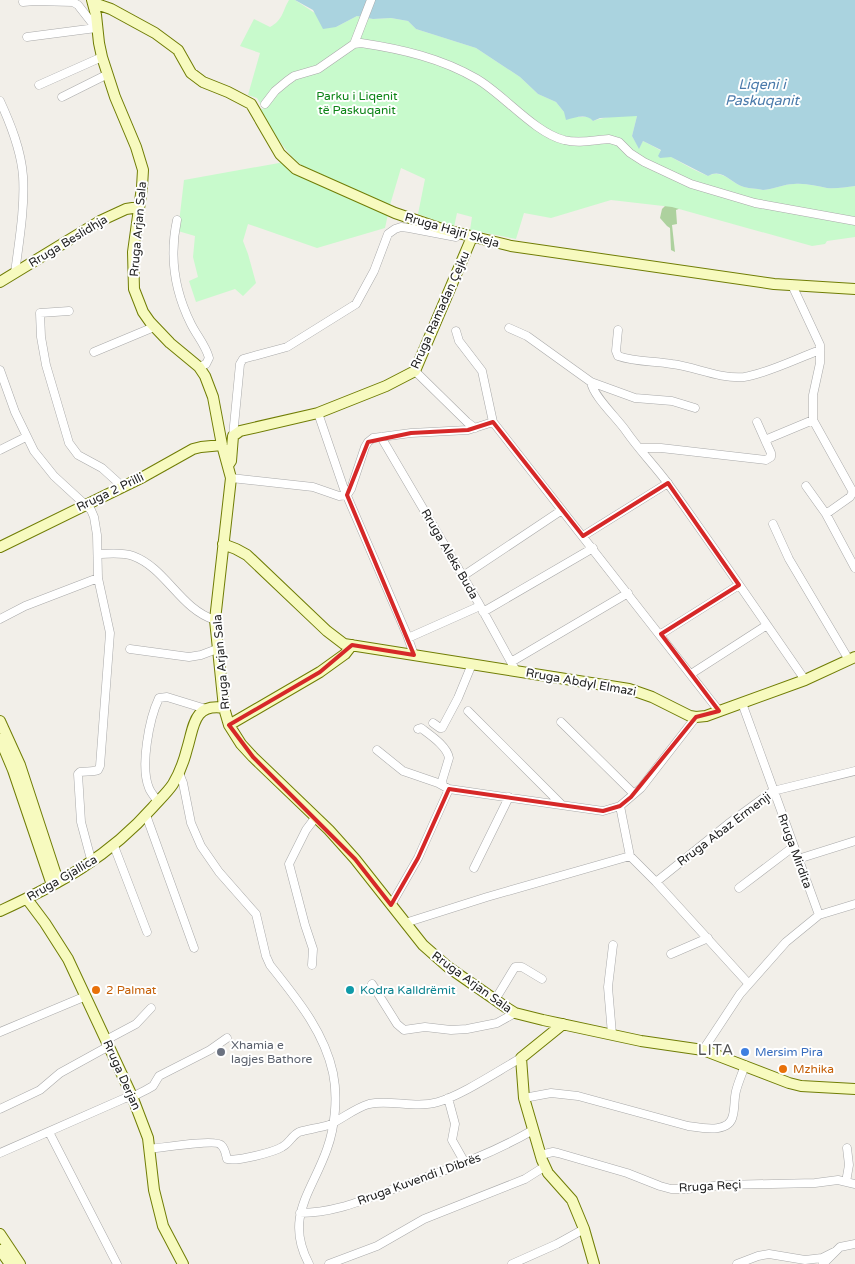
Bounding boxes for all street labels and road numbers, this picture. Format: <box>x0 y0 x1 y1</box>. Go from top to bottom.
street label: Rruga Arjan Sala <box>127 181 149 277</box>
street label: Rruga Hajri Skeja <box>403 210 501 250</box>
street label: Rruga Beslidhja <box>26 212 110 270</box>
street label: Rruga Ramadan Çejku <box>408 249 472 371</box>
street label: Rruga 2 Prilli <box>74 470 146 514</box>
street label: Rruga Aleks Buda <box>418 506 482 602</box>
street label: Rruga Arjan Sala <box>210 614 232 710</box>
street label: Rruga Abdyl Elmazi <box>525 665 637 699</box>
street label: Rruga Abaz Ermenji <box>674 789 774 869</box>
street label: Rruga Mirdita <box>775 812 815 890</box>
street label: Rruga Gjallica <box>24 852 100 904</box>
street label: Rruga Arjan Sala <box>429 948 515 1016</box>
street label: Rruga Derjan <box>100 1038 144 1112</box>
street label: Rruga Kuvendi I Dibrës <box>355 1150 483 1208</box>
street label: Rruga Reçi <box>678 1177 742 1195</box>

